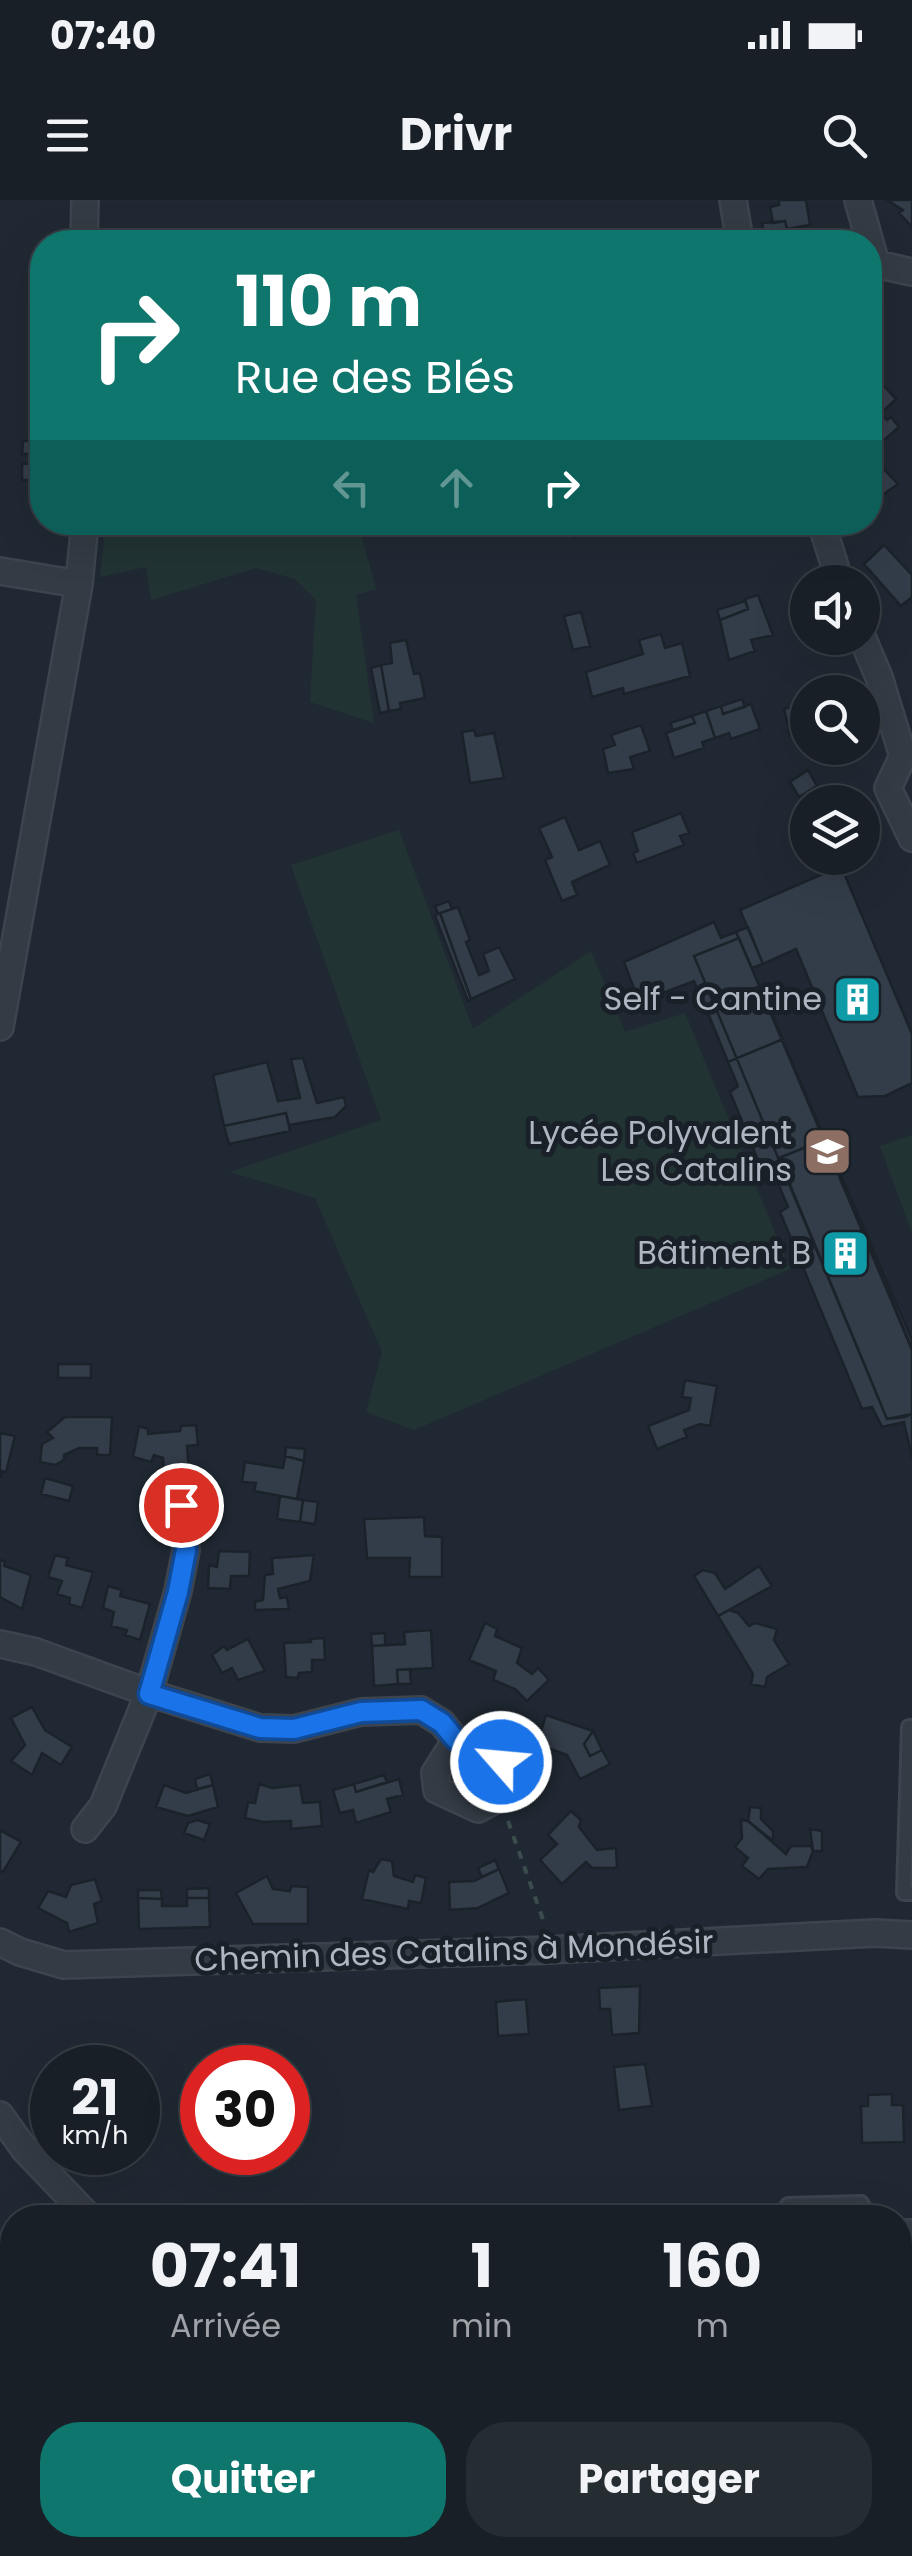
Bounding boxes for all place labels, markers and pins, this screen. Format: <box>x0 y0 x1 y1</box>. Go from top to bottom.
building icon: Self - Cantine <box>831 973 883 1025</box>
place label: Self - Cantine <box>604 976 822 1021</box>
place label: Lycée Polyvalent Les Catalins <box>528 1110 792 1192</box>
school or university icon: Lycée Polyvalent Les Catalins <box>801 1125 853 1177</box>
building icon: Bâtiment B <box>820 1227 872 1279</box>
place label: Bâtiment B <box>637 1230 811 1275</box>
pin <box>139 1463 224 1548</box>

